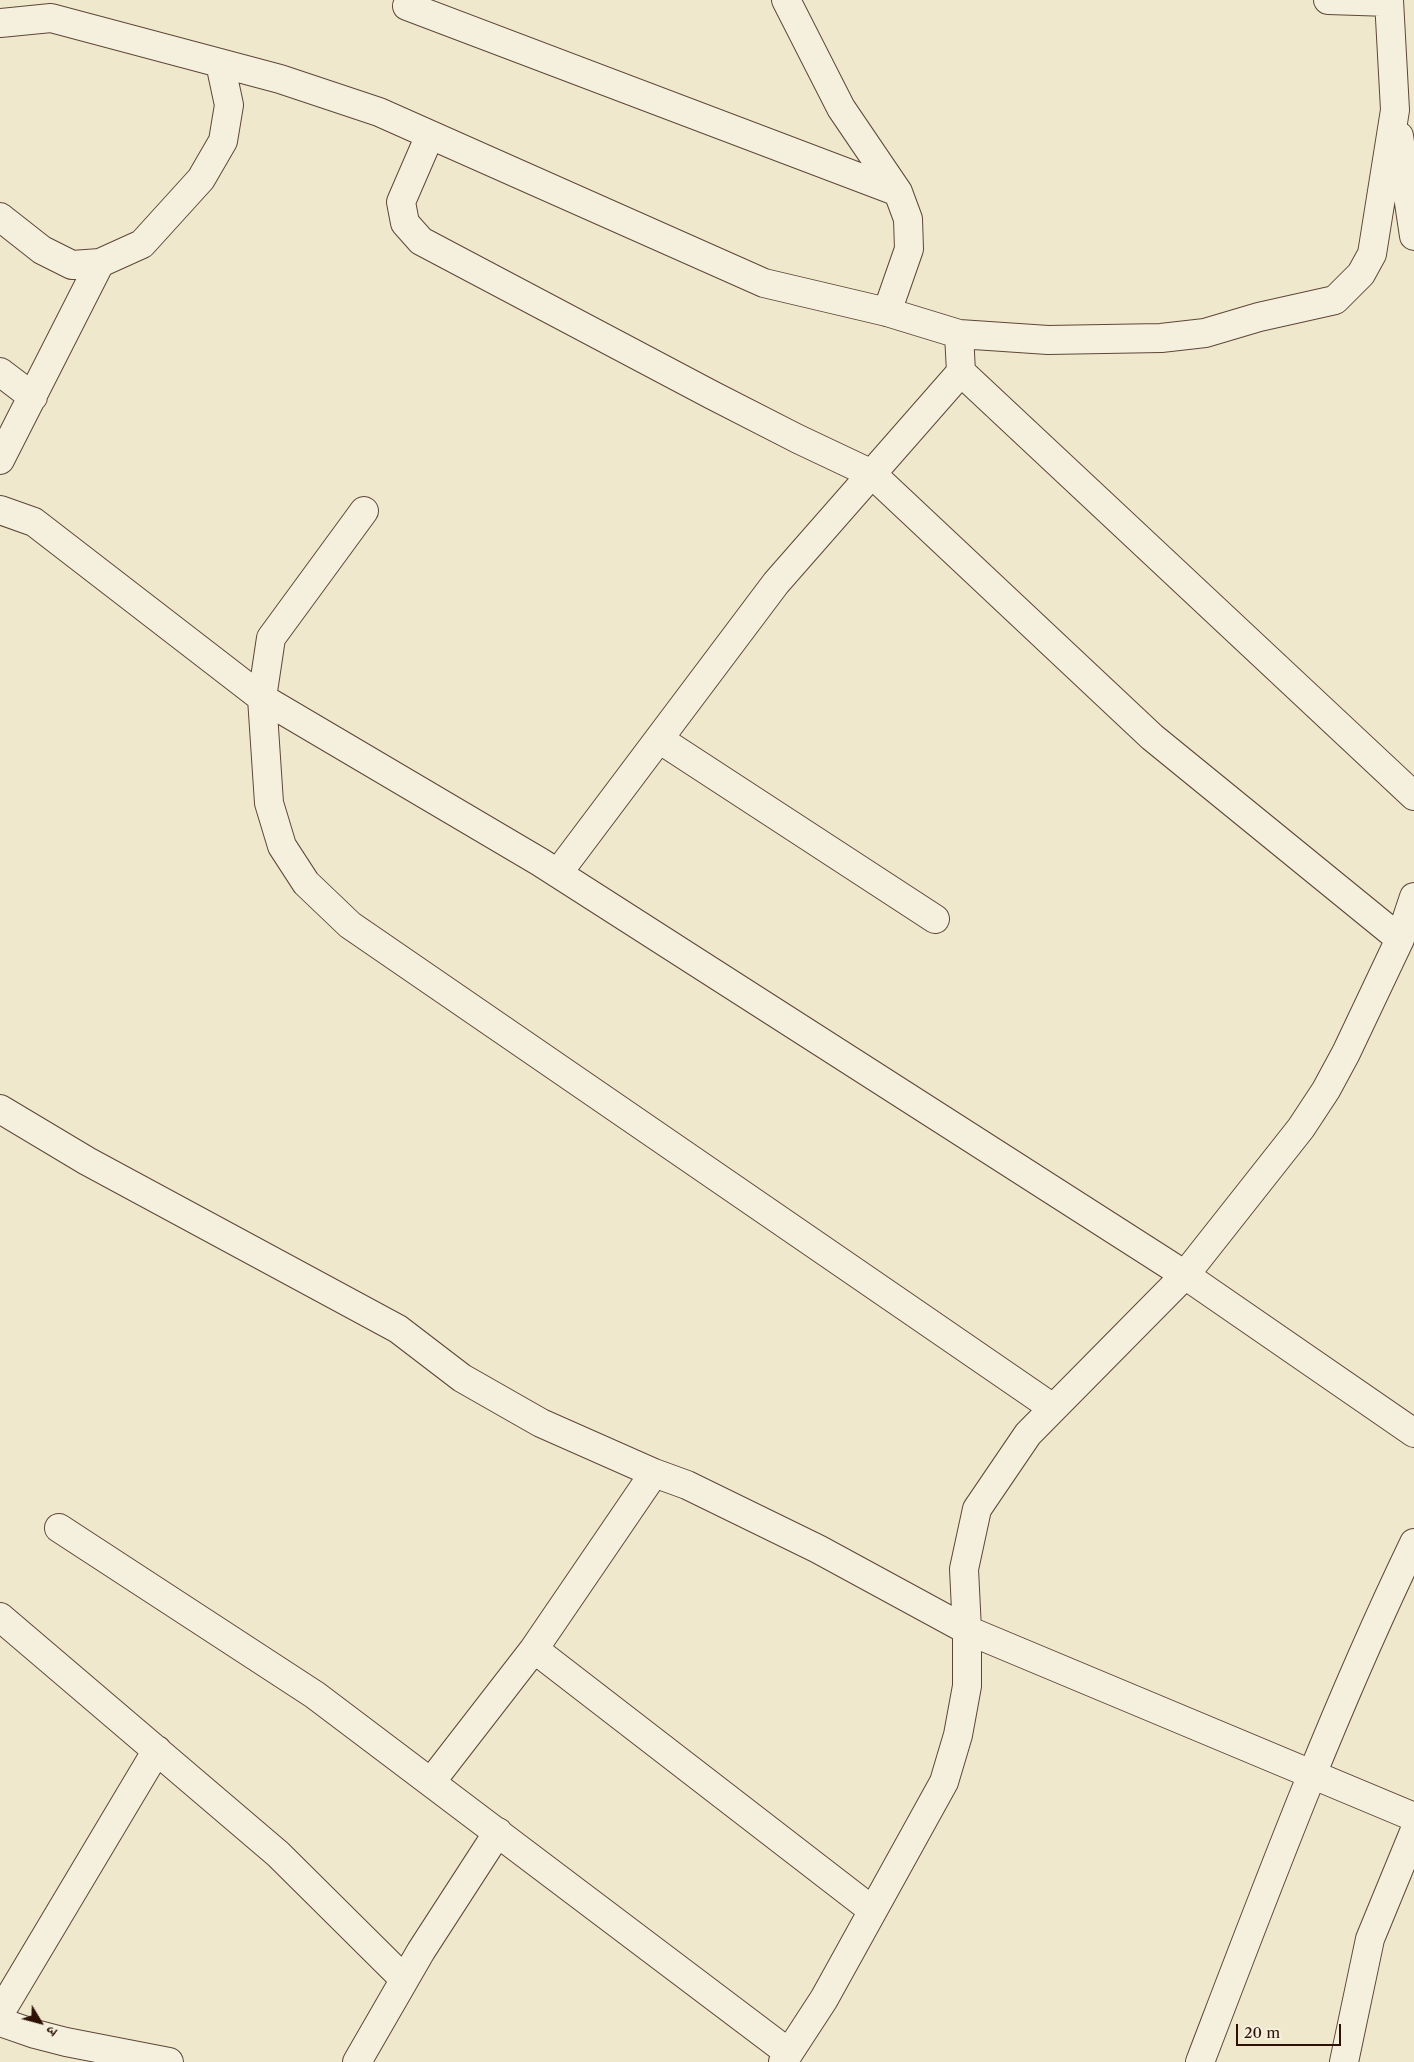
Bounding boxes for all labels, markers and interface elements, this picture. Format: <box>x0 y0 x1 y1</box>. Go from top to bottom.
north arrow <box>15 1997 65 2047</box>
scale bar <box>1239 2014 1344 2046</box>
text: उ <box>43 2023 61 2039</box>
text: 20 m <box>1244 2023 1280 2042</box>

